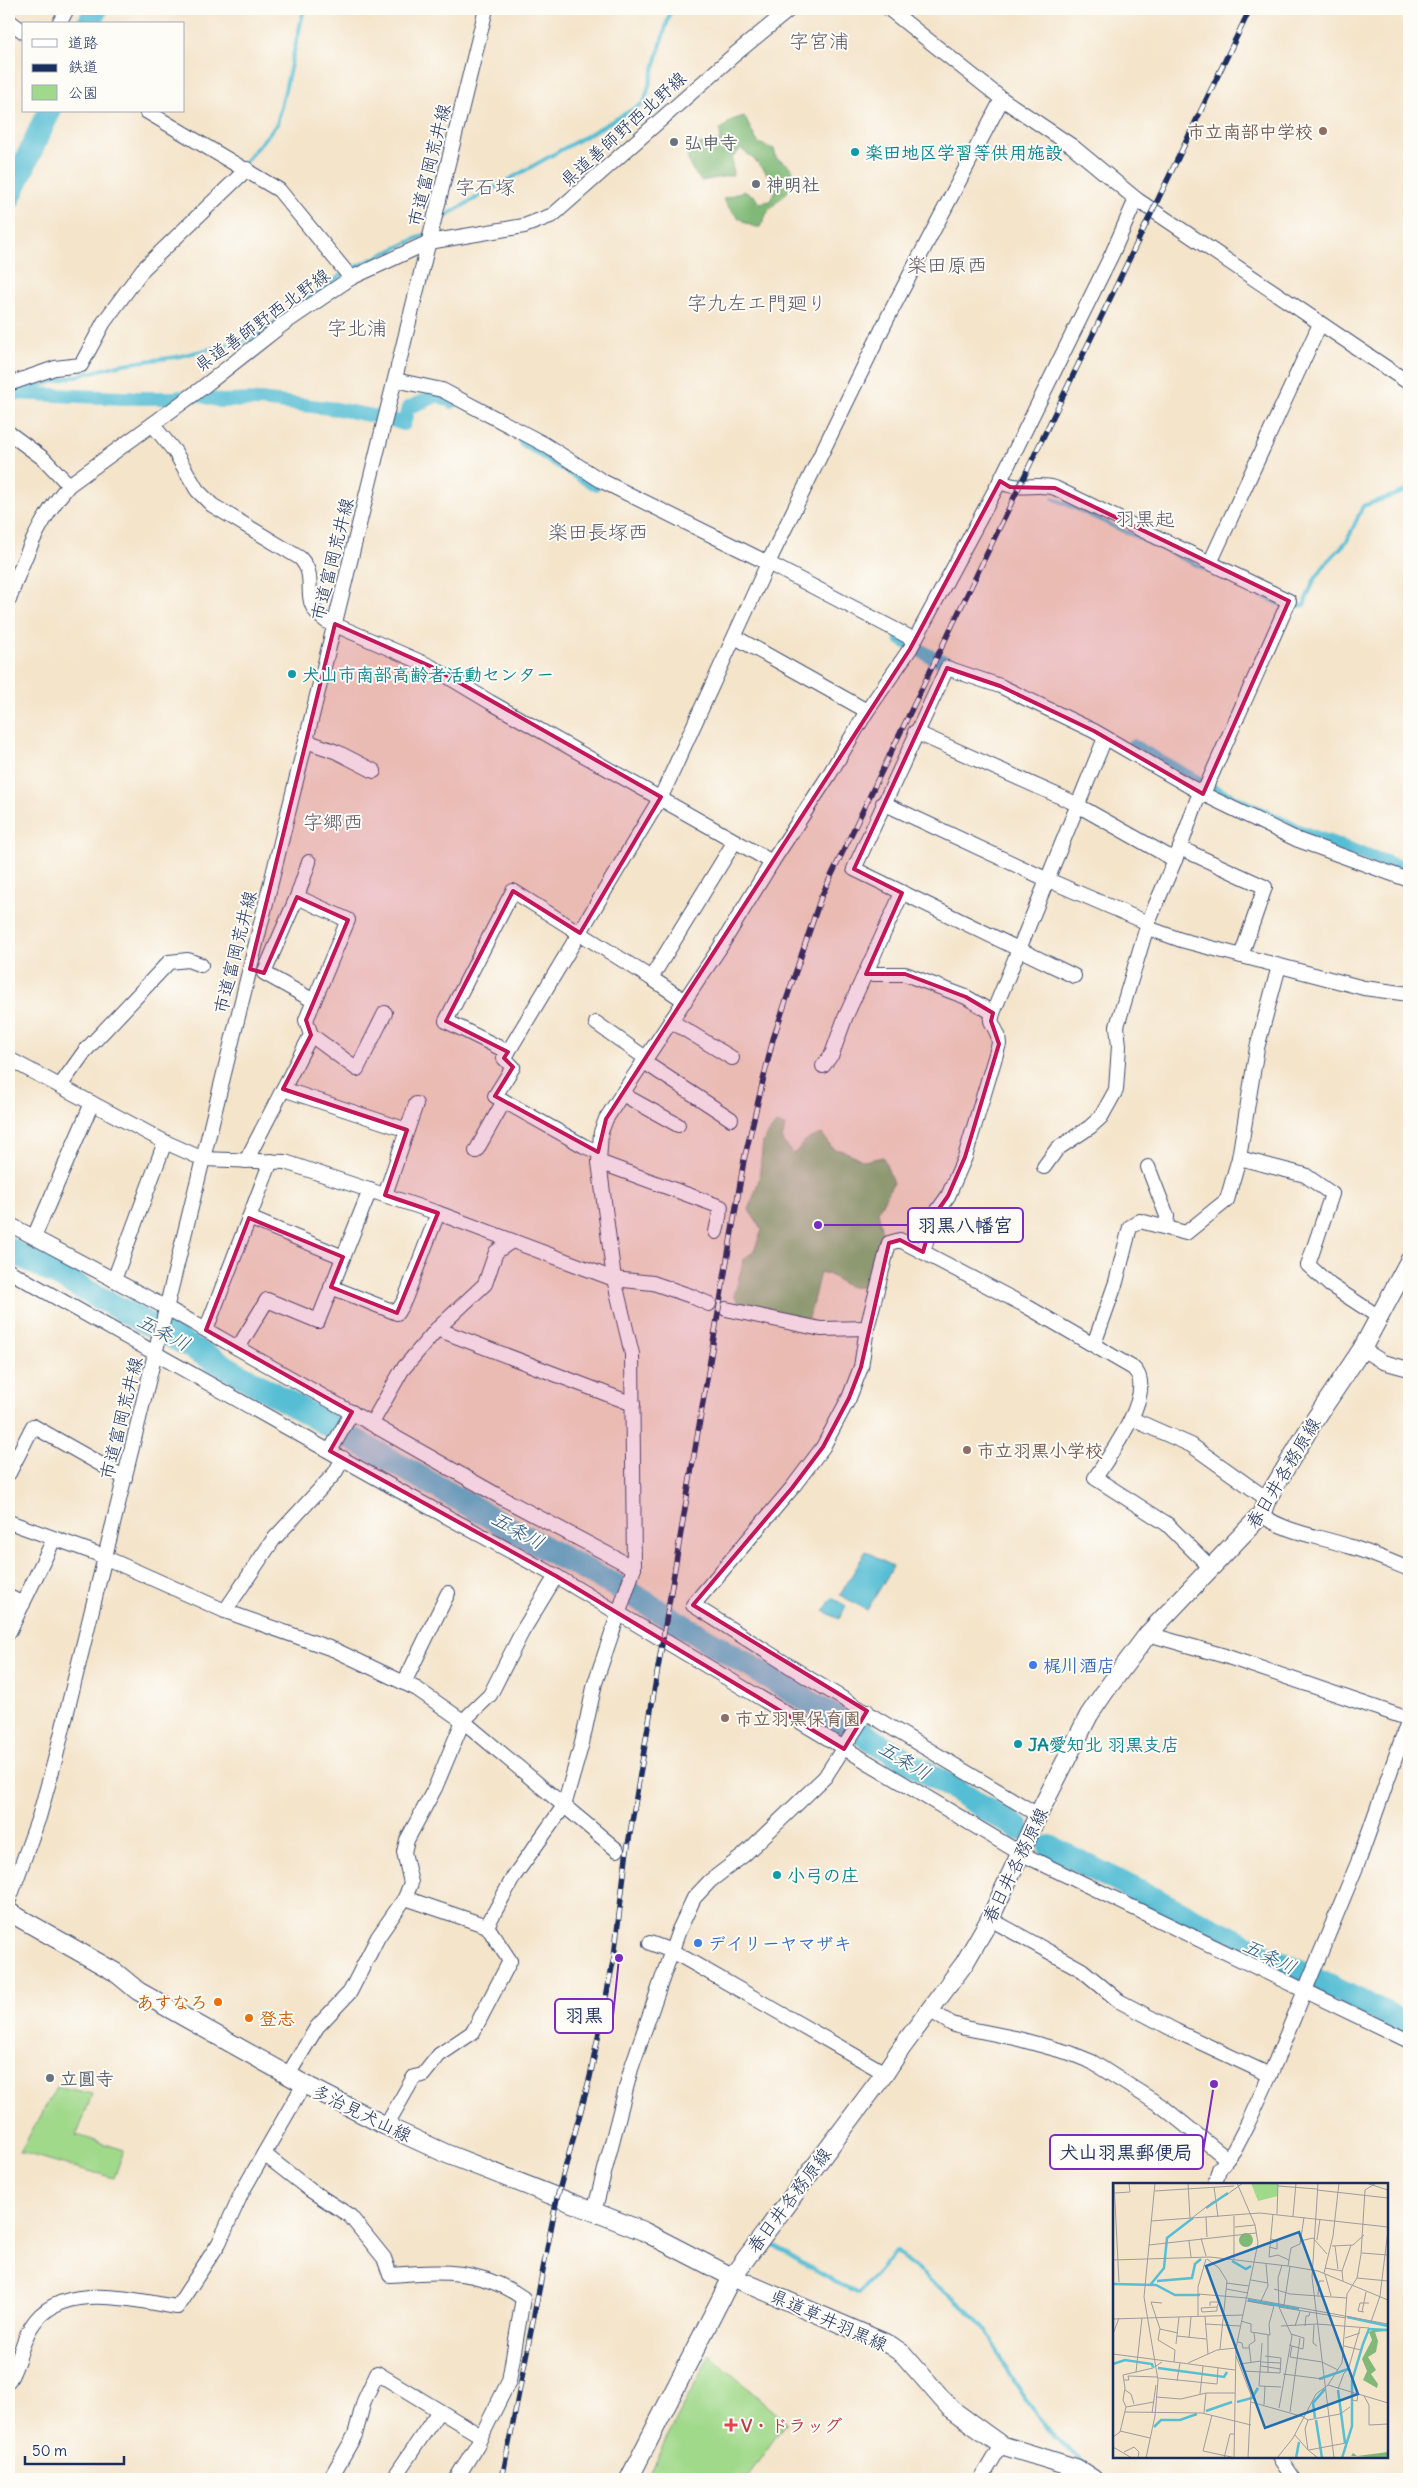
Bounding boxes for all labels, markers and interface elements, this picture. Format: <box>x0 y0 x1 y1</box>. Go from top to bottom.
legend <box>22 22 185 112</box>
district label: 字宮浦 <box>789 28 849 53</box>
text: 道路 <box>68 33 98 52</box>
text: 鉄道 <box>68 57 98 76</box>
street label: 県道善師野西北野線 <box>555 66 691 192</box>
text: 公園 <box>68 83 98 102</box>
street label: 市道富岡荒井線 <box>403 101 455 229</box>
place label: 市立南部中学校 <box>1187 120 1313 143</box>
marker: 市立南部中学校 <box>1317 125 1329 137</box>
place label: 弘申寺 <box>684 131 738 154</box>
marker: 弘申寺 <box>668 136 680 148</box>
place label: 楽田地区学習等供用施設 <box>865 141 1063 164</box>
marker: 楽田地区学習等供用施設 <box>849 146 861 158</box>
place label: 神明社 <box>766 173 820 196</box>
district label: 字石塚 <box>455 174 515 199</box>
marker: 神明社 <box>750 178 762 190</box>
district label: 楽田原西 <box>907 252 987 277</box>
street label: 県道善師野西北野線 <box>190 263 334 377</box>
district label: 字九左エ門廻り <box>687 290 827 315</box>
district label: 字北浦 <box>327 315 387 340</box>
street label: 市道富岡荒井線 <box>306 495 358 623</box>
district label: 羽黒起 <box>1115 506 1175 531</box>
district label: 楽田長塚西 <box>548 519 648 544</box>
place label: 犬山市南部高齢者活動センター <box>302 663 554 686</box>
marker: 犬山市南部高齢者活動センター <box>286 668 298 680</box>
district label: 字郷西 <box>303 809 363 834</box>
street label: 市道富岡荒井線 <box>209 888 261 1016</box>
callout: 羽黒八幡宮 <box>908 1208 1023 1242</box>
text: 羽黒八幡宮 <box>917 1213 1013 1237</box>
water label: 五条川 <box>133 1308 195 1356</box>
street label: 市道富岡荒井線 <box>95 1354 147 1482</box>
street label: 春日井各務原線 <box>1241 1413 1325 1533</box>
place label: 市立羽黒小学校 <box>977 1439 1103 1462</box>
marker: 市立羽黒小学校 <box>961 1444 973 1456</box>
water label: 五条川 <box>487 1506 549 1554</box>
place label: 梶川酒店 <box>1043 1654 1115 1677</box>
marker: 梶川酒店 <box>1027 1659 1039 1671</box>
place label: 市立羽黒保育園 <box>735 1707 861 1730</box>
marker: 市立羽黒保育園 <box>719 1712 731 1724</box>
place label: JA愛知北 羽黒支店 <box>1028 1733 1179 1756</box>
water label: 五条川 <box>874 1735 936 1785</box>
marker: JA愛知北 羽黒支店 <box>1012 1738 1024 1750</box>
street label: 春日井各務原線 <box>977 1803 1053 1927</box>
place label: 小弓の庄 <box>787 1864 859 1887</box>
marker: 小弓の庄 <box>771 1869 783 1881</box>
place label: デイリーヤマザキ <box>708 1932 852 1955</box>
water label: 五条川 <box>1239 1933 1301 1979</box>
marker: デイリーヤマザキ <box>692 1937 704 1949</box>
place label: あすなろ <box>136 1991 208 2014</box>
marker: あすなろ <box>212 1996 224 2008</box>
callout: 羽黒 <box>555 1999 613 2033</box>
text: 羽黒 <box>565 2003 603 2027</box>
place label: 登志 <box>259 2007 295 2030</box>
marker: 登志 <box>243 2012 255 2024</box>
place label: 立圓寺 <box>60 2067 114 2090</box>
marker: 立圓寺 <box>44 2072 56 2084</box>
street label: 多治見犬山線 <box>308 2079 416 2147</box>
callout: 犬山羽黒郵便局 <box>1050 2135 1203 2169</box>
text: 犬山羽黒郵便局 <box>1059 2140 1193 2164</box>
street label: 春日井各務原線 <box>742 2143 836 2257</box>
inset map <box>1113 2183 1388 2458</box>
street label: 県道草井羽黒線 <box>767 2284 891 2356</box>
place label: V・ドラッグ <box>741 2414 842 2437</box>
marker: V・ドラッグ <box>725 2419 737 2431</box>
scale bar <box>25 2433 124 2465</box>
text: 50 m <box>32 2441 67 2460</box>

